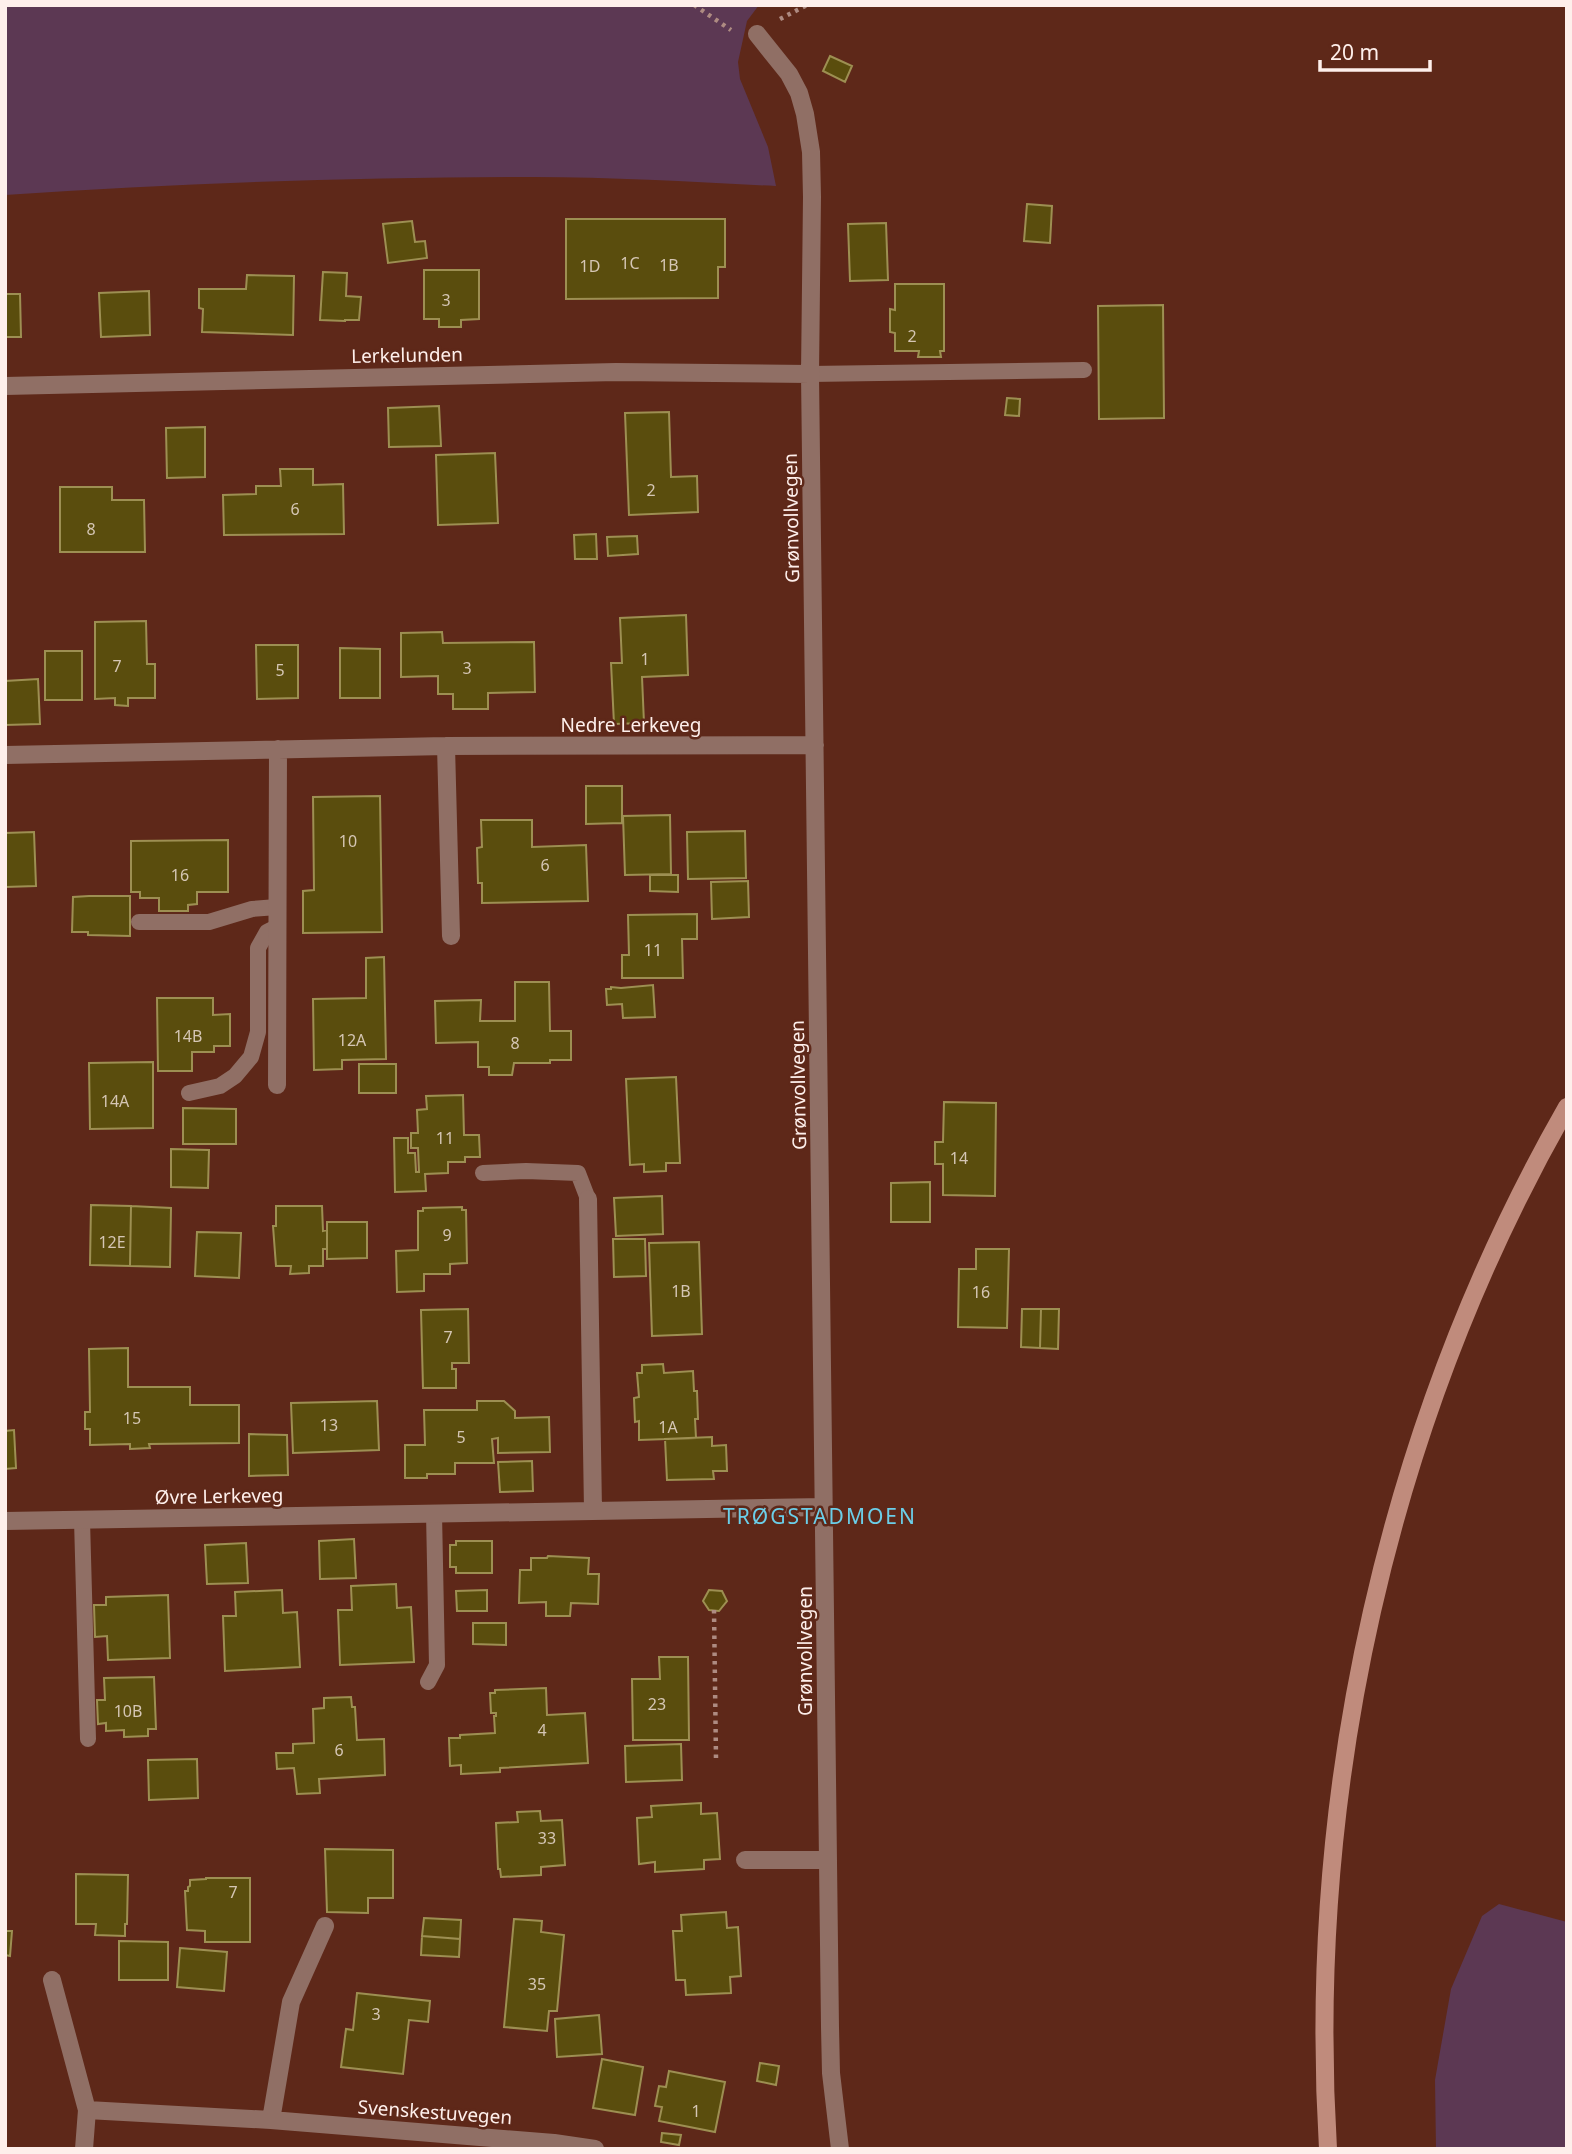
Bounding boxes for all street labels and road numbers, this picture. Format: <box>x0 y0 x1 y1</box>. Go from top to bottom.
street label: Lerkelunden <box>351 341 463 369</box>
street label: Grønvollvegen <box>777 453 805 583</box>
street label: Nedre Lerkeveg <box>560 712 702 738</box>
street label: Grønvollvegen <box>784 1020 812 1150</box>
street label: Øvre Lerkeveg <box>154 1482 284 1510</box>
street label: Grønvollvegen <box>792 1586 818 1716</box>
street label: Svenskestuvegen <box>357 2094 513 2130</box>

